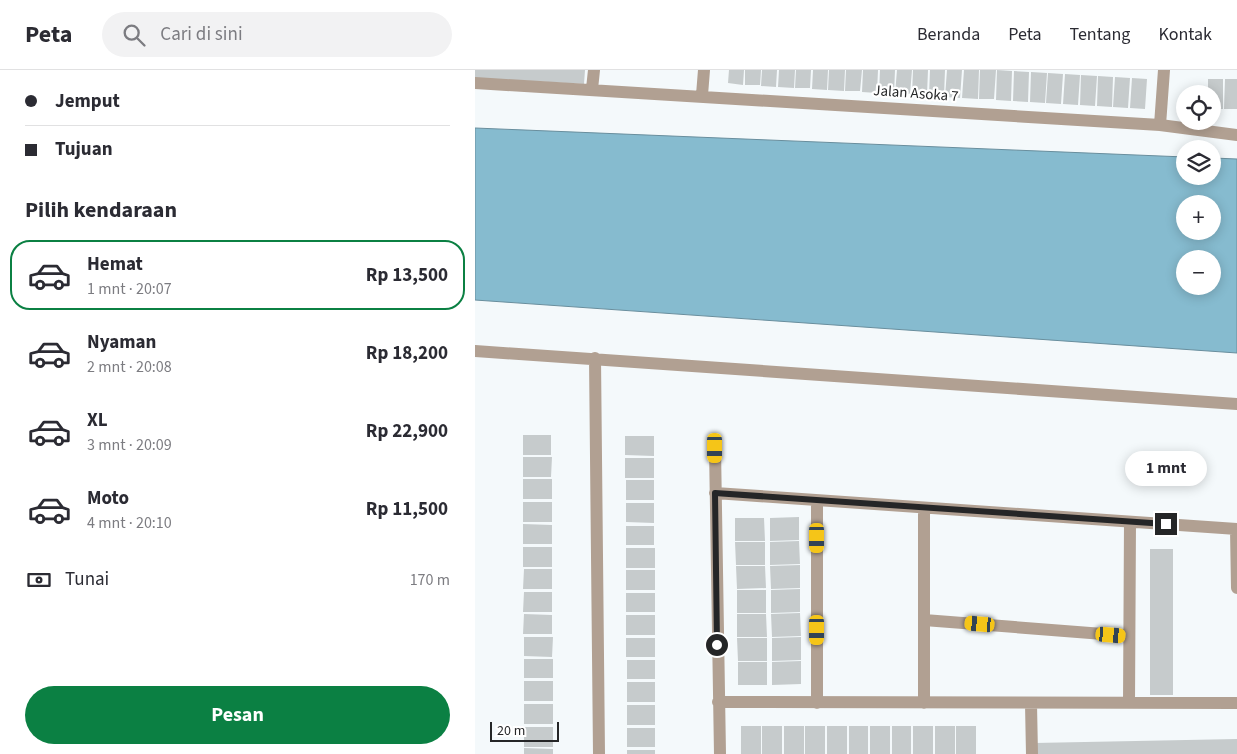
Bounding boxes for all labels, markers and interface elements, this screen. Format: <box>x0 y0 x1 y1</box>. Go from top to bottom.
search box <box>102 12 452 57</box>
text: Peta <box>25 17 72 52</box>
icon: search <box>120 21 148 49</box>
text: Cari di sini <box>160 21 243 48</box>
text: Beranda <box>917 22 980 47</box>
text: Peta <box>1008 22 1041 47</box>
text: Tentang <box>1069 22 1130 47</box>
text: Kontak <box>1158 22 1212 47</box>
street label: Jalan Asoka 7 <box>873 80 959 107</box>
map controls <box>1176 85 1221 295</box>
button: locate <box>1176 85 1221 130</box>
text: Jemput <box>55 88 120 115</box>
text: Tujuan <box>55 136 113 163</box>
button: layers <box>1176 140 1221 185</box>
text: Pilih kendaraan <box>25 194 177 226</box>
button: + <box>1176 195 1221 240</box>
button: − <box>1176 250 1221 295</box>
text: Hemat <box>87 251 143 278</box>
icon: car <box>27 253 72 298</box>
text: Rp 13,500 <box>366 262 448 289</box>
text: 1 mnt · 20:07 <box>87 278 172 300</box>
text: Nyaman <box>87 329 156 356</box>
icon: car <box>27 331 72 376</box>
text: Rp 18,200 <box>366 340 448 367</box>
text: 2 mnt · 20:08 <box>87 356 172 378</box>
text: XL <box>87 407 108 434</box>
icon: car <box>27 409 72 454</box>
text: Rp 22,900 <box>366 418 448 445</box>
car <box>707 433 722 463</box>
text: 3 mnt · 20:09 <box>87 434 172 456</box>
callout: 1 mnt <box>1125 452 1207 486</box>
text: 1 mnt <box>1146 457 1186 479</box>
text: Moto <box>87 485 129 512</box>
icon: car <box>27 487 72 532</box>
text: Rp 11,500 <box>366 496 448 523</box>
text: 4 mnt · 20:10 <box>87 512 172 534</box>
route end <box>1155 513 1177 535</box>
car <box>809 523 824 553</box>
icon: cash <box>25 566 53 594</box>
text: Tunai <box>65 566 109 593</box>
text: 170 m <box>410 569 450 591</box>
car <box>809 615 824 645</box>
car <box>964 615 995 633</box>
car <box>1095 626 1126 644</box>
route start <box>706 634 728 656</box>
button: Pesan <box>25 686 450 744</box>
scale bar <box>490 719 559 742</box>
text: 20 m <box>497 721 525 741</box>

